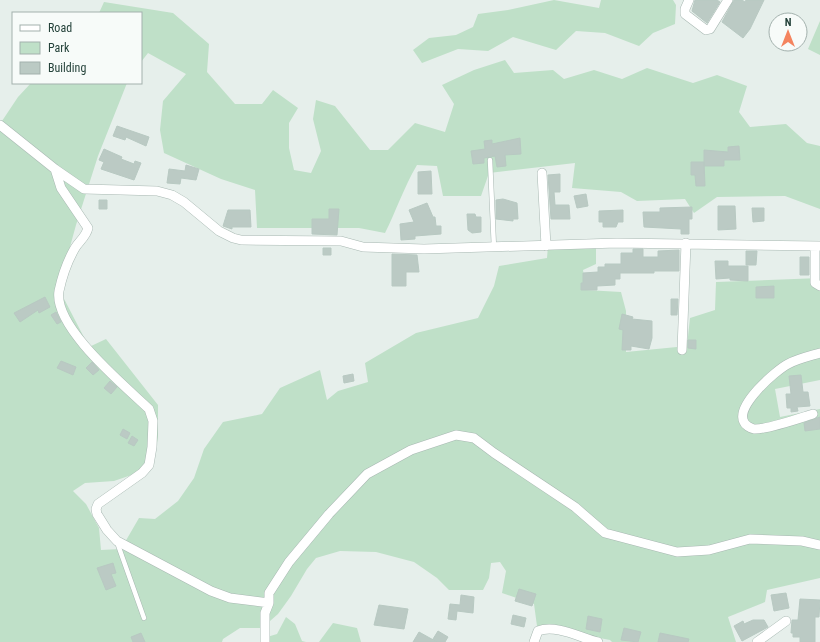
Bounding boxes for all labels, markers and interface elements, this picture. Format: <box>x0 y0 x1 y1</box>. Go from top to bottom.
legend <box>12 12 142 84</box>
north arrow <box>768 12 808 52</box>
text: N <box>785 16 792 29</box>
text: Road <box>48 21 72 35</box>
text: Park <box>48 41 70 55</box>
text: Building <box>48 61 86 75</box>

